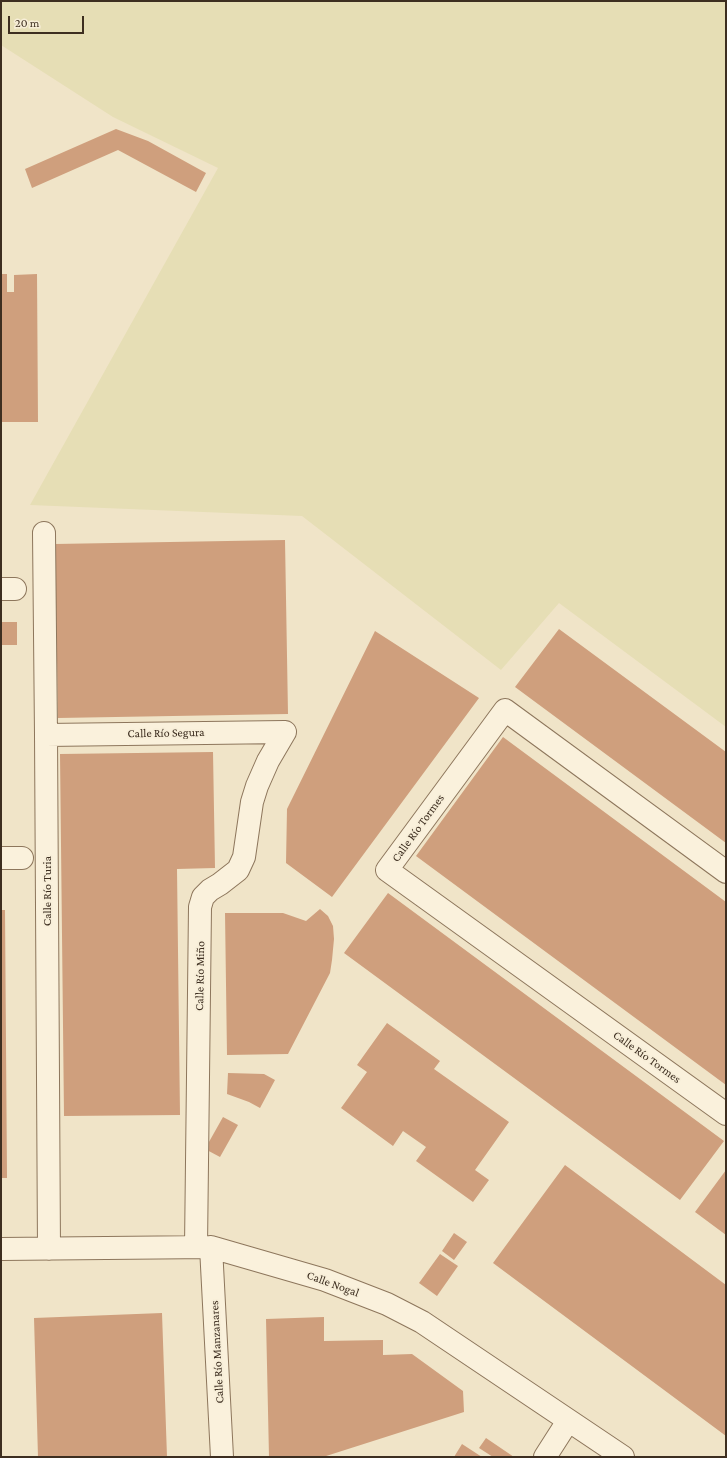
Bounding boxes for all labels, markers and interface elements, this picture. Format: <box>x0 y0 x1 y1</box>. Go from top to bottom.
scale bar <box>10 8 86 34</box>
text: 20 m <box>15 16 39 30</box>
street label: Calle Río Segura <box>127 725 205 741</box>
street label: Calle Río Tormes <box>389 791 447 865</box>
street label: Calle Río Turia <box>40 856 54 926</box>
street label: Calle Río Miño <box>192 941 208 1011</box>
street label: Calle Río Tormes <box>610 1028 684 1086</box>
street label: Calle Nogal <box>305 1268 361 1300</box>
street label: Calle Río Manzanares <box>207 1300 227 1404</box>

